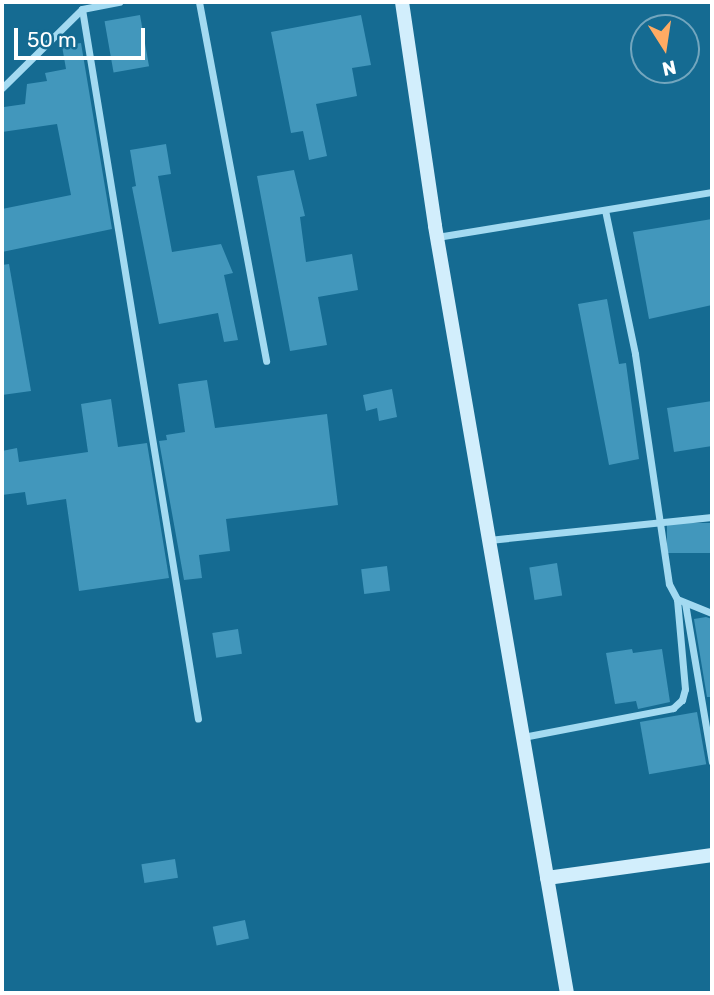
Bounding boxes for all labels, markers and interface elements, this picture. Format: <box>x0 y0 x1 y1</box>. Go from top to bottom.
scale bar <box>18 14 149 58</box>
north arrow <box>630 14 700 84</box>
text: 50 m <box>27 27 77 52</box>
text: N <box>660 55 678 81</box>

